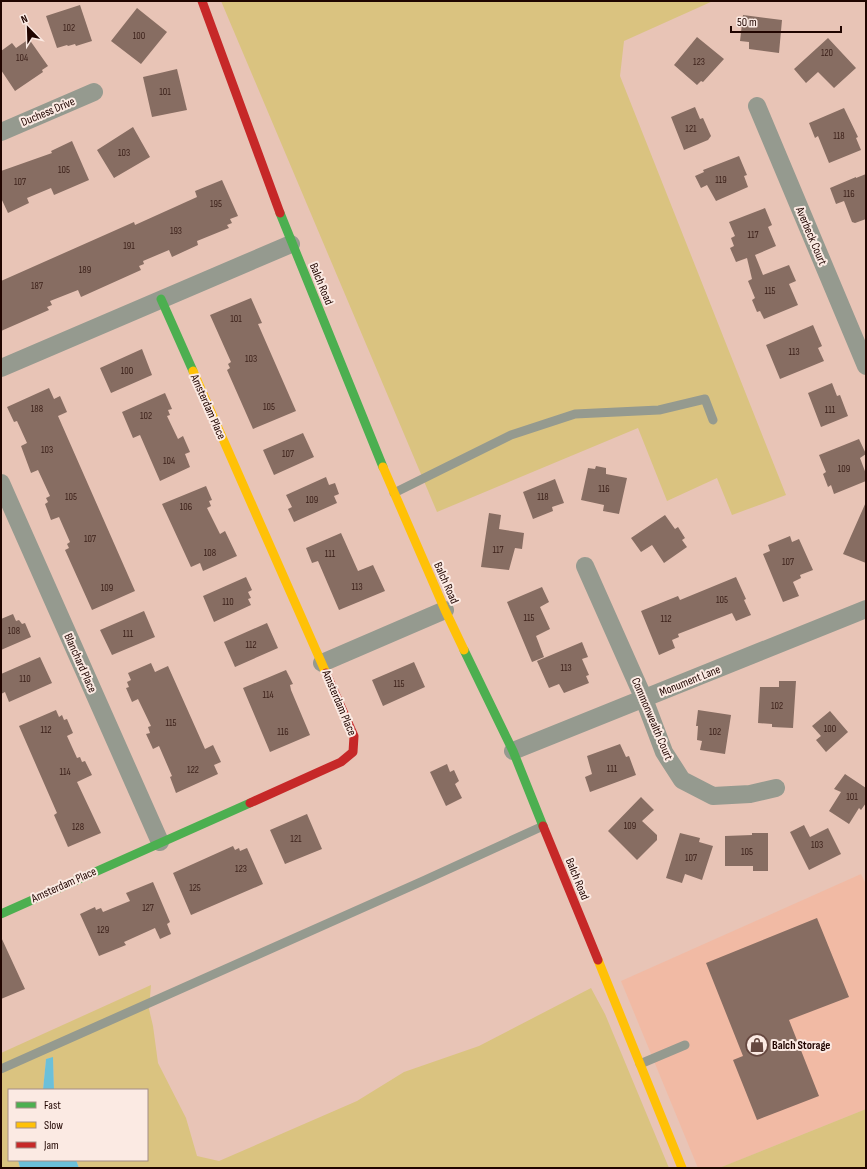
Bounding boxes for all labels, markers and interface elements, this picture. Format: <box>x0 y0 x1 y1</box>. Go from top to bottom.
north arrow <box>8 8 48 48</box>
scale bar <box>731 8 841 34</box>
text: N <box>19 12 30 26</box>
text: 50 m <box>737 15 757 30</box>
house number: 102 <box>63 22 75 34</box>
house number: 100 <box>133 30 145 42</box>
house number: 120 <box>821 47 833 59</box>
house number: 104 <box>16 52 28 64</box>
house number: 123 <box>693 56 705 68</box>
house number: 101 <box>159 86 171 98</box>
street label: Duchess Drive <box>19 94 77 130</box>
house number: 121 <box>685 123 697 135</box>
house number: 118 <box>833 130 845 142</box>
house number: 103 <box>118 147 130 159</box>
house number: 105 <box>58 164 70 176</box>
house number: 119 <box>715 174 727 186</box>
house number: 107 <box>14 176 26 188</box>
house number: 116 <box>843 188 855 200</box>
house number: 195 <box>210 198 222 210</box>
street label: Averbeck Court <box>792 204 830 268</box>
house number: 193 <box>170 225 182 237</box>
house number: 117 <box>748 229 758 241</box>
house number: 191 <box>123 240 135 252</box>
street label: Balch Road <box>306 261 336 307</box>
house number: 189 <box>79 264 91 276</box>
house number: 187 <box>31 280 43 292</box>
house number: 115 <box>764 285 776 297</box>
house number: 101 <box>230 313 242 325</box>
house number: 113 <box>788 346 800 358</box>
house number: 103 <box>245 353 257 365</box>
house number: 100 <box>121 365 133 377</box>
street label: Amsterdam Place <box>187 371 229 442</box>
house number: 105 <box>263 401 275 413</box>
house number: 188 <box>31 403 43 415</box>
house number: 111 <box>825 404 836 416</box>
house number: 102 <box>140 410 152 422</box>
house number: 103 <box>41 444 53 456</box>
house number: 107 <box>282 448 294 460</box>
house number: 104 <box>163 455 175 467</box>
house number: 109 <box>838 463 850 475</box>
house number: 116 <box>598 483 610 495</box>
house number: 105 <box>65 491 77 503</box>
house number: 118 <box>537 491 549 503</box>
house number: 109 <box>306 494 318 506</box>
house number: 106 <box>180 501 192 513</box>
house number: 107 <box>84 533 96 545</box>
house number: 117 <box>493 544 503 556</box>
house number: 108 <box>204 547 216 559</box>
house number: 111 <box>325 548 336 560</box>
house number: 107 <box>782 556 794 568</box>
street label: Balch Road <box>430 560 462 606</box>
house number: 113 <box>351 581 363 593</box>
house number: 109 <box>101 582 113 594</box>
house number: 105 <box>716 594 728 606</box>
house number: 110 <box>222 596 234 608</box>
house number: 115 <box>523 612 535 624</box>
house number: 112 <box>660 613 672 625</box>
house number: 108 <box>8 625 20 637</box>
house number: 111 <box>123 628 134 640</box>
street label: Blanchard Place <box>60 631 100 695</box>
house number: 112 <box>245 639 257 651</box>
house number: 113 <box>560 662 572 674</box>
street label: Monument Lane <box>657 662 723 700</box>
street label: Amsterdam Place <box>318 667 360 738</box>
house number: 110 <box>19 673 31 685</box>
street label: Commonwealth Court <box>628 675 676 763</box>
house number: 115 <box>393 678 405 690</box>
house number: 114 <box>262 689 274 701</box>
house number: 102 <box>771 700 783 712</box>
house number: 115 <box>165 717 177 729</box>
house number: 100 <box>824 723 836 735</box>
house number: 112 <box>40 724 52 736</box>
house number: 116 <box>277 726 289 738</box>
house number: 102 <box>709 726 721 738</box>
house number: 111 <box>607 763 618 775</box>
house number: 122 <box>187 764 199 776</box>
house number: 114 <box>59 766 71 778</box>
house number: 101 <box>846 791 858 803</box>
house number: 109 <box>624 820 636 832</box>
house number: 128 <box>72 821 84 833</box>
house number: 121 <box>290 833 302 845</box>
house number: 103 <box>811 839 823 851</box>
house number: 105 <box>741 846 753 858</box>
house number: 107 <box>685 852 697 864</box>
street label: Balch Road <box>562 856 592 902</box>
house number: 123 <box>235 863 247 875</box>
street label: Amsterdam Place <box>28 864 99 906</box>
house number: 125 <box>189 882 201 894</box>
house number: 127 <box>142 902 154 914</box>
house number: 129 <box>97 924 109 936</box>
shop icon: Balch Storage <box>744 1032 770 1058</box>
place label: Balch Storage <box>772 1038 830 1053</box>
legend <box>8 1089 148 1161</box>
text: Fast <box>44 1098 61 1113</box>
text: Slow <box>44 1118 63 1133</box>
text: Jam <box>43 1138 59 1153</box>

